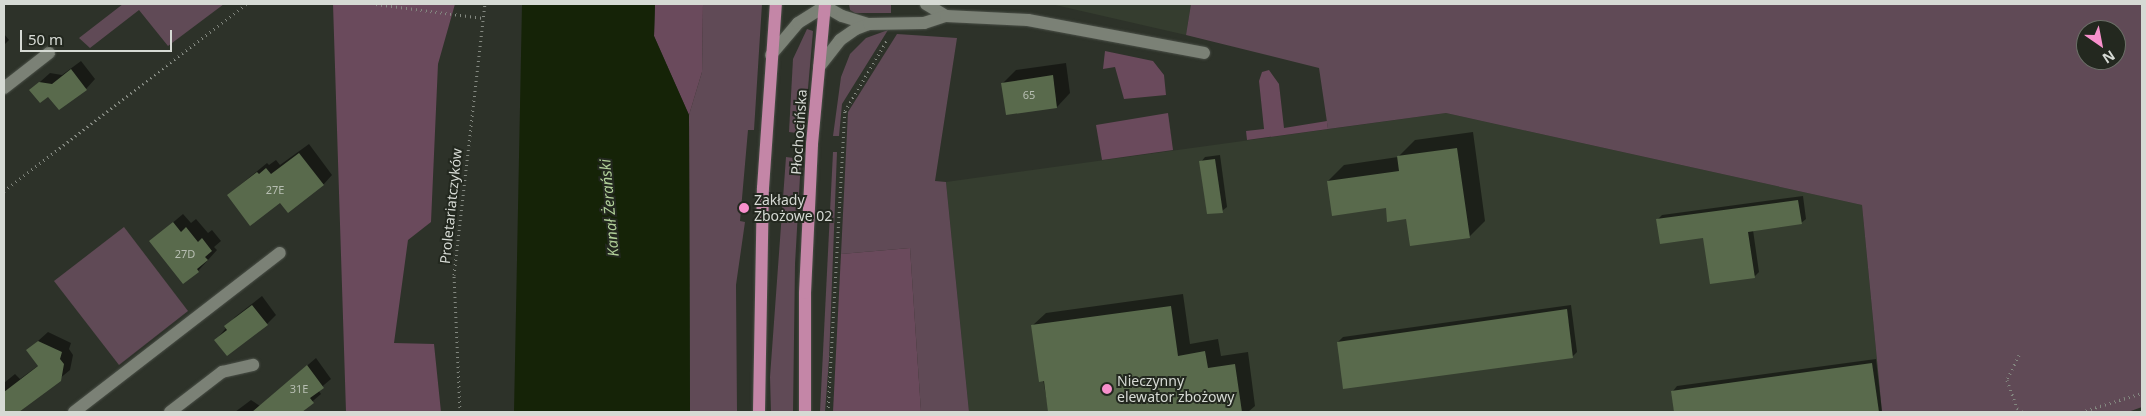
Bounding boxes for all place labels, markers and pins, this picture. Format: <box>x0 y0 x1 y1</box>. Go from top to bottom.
place label: Zakłady Zbożowe 02 <box>754 192 832 224</box>
marker: Zakłady Zbożowe 02 <box>738 202 750 214</box>
place label: Nieczynny elewator zbożowy <box>1117 373 1234 406</box>
marker: Nieczynny elewator zbożowy <box>1101 383 1113 395</box>

